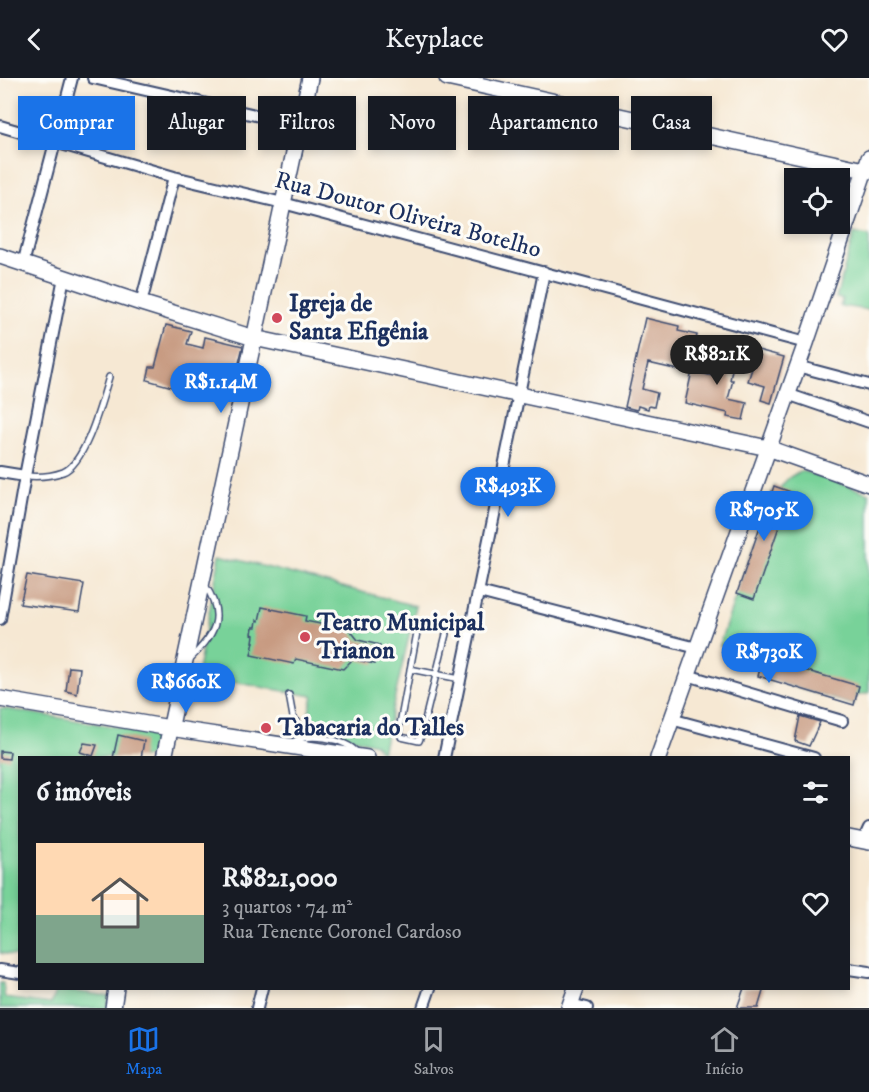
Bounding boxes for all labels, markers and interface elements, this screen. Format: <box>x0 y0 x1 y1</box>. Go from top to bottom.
text: Keyplace <box>385 22 484 56</box>
icon: back <box>18 23 51 56</box>
icon: heart <box>818 23 851 56</box>
chip: Comprar <box>18 96 135 150</box>
chip: Alugar <box>147 96 246 150</box>
chip: Filtros <box>258 96 356 150</box>
chip: Novo <box>368 96 456 150</box>
chip: Apartamento <box>468 96 619 150</box>
chip: Casa <box>631 96 712 150</box>
street label: Rua Doutor Oliveira Botelho <box>272 165 544 265</box>
map controls <box>784 168 850 234</box>
button: locate <box>784 168 850 234</box>
place label: Igreja de Santa Efigênia <box>289 289 429 347</box>
marker: Igreja de Santa Efigênia <box>270 311 284 325</box>
pin: R$821K <box>668 335 766 386</box>
text: R$821K <box>684 342 750 367</box>
pin: R$1.14M <box>166 363 276 414</box>
text: R$1.14M <box>184 370 258 395</box>
pin: R$493K <box>459 467 557 518</box>
text: R$493K <box>474 474 542 499</box>
pin: R$705K <box>715 491 813 542</box>
text: R$705K <box>729 498 799 523</box>
place label: Teatro Municipal Trianon <box>316 608 485 666</box>
marker: Teatro Municipal Trianon <box>298 630 312 644</box>
pin: R$730K <box>720 633 818 684</box>
text: R$730K <box>735 640 803 665</box>
pin: R$660K <box>137 663 235 714</box>
text: R$660K <box>151 670 221 695</box>
place label: Tabacaria do Talles <box>277 713 464 743</box>
marker: Tabacaria do Talles <box>259 721 273 735</box>
text: 6 imóveis <box>36 776 131 809</box>
icon: filters <box>799 776 832 809</box>
text: R$821,000 <box>222 862 338 895</box>
icon: home <box>84 867 156 939</box>
icon: heart <box>799 887 832 920</box>
text: 3 quartos · 74 m² <box>222 895 352 920</box>
text: Rua Tenente Coronel Cardoso <box>222 920 462 945</box>
tab: Mapa <box>126 1023 162 1079</box>
tab: Salvos <box>414 1023 454 1079</box>
tab: Início <box>705 1023 743 1079</box>

